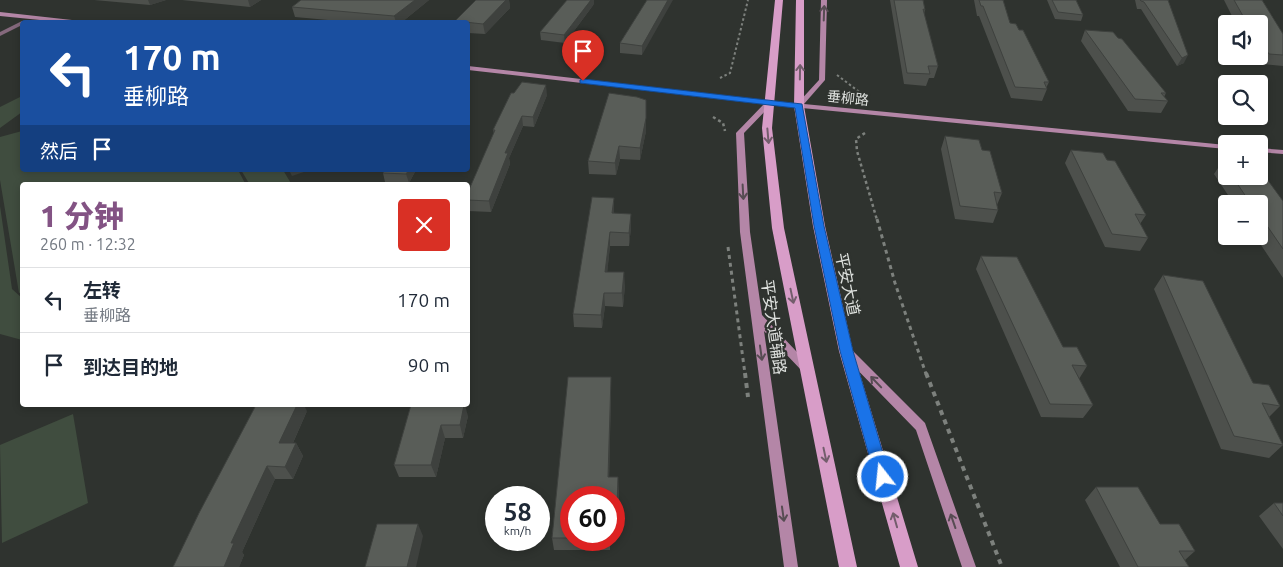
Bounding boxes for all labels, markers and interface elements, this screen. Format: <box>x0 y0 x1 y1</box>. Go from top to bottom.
one-way arrow <box>819 6 828 22</box>
map controls <box>1218 15 1268 245</box>
button: sound <box>1218 15 1268 65</box>
pin <box>562 30 604 81</box>
text: 170 m <box>123 37 221 77</box>
icon: arrive <box>569 37 597 65</box>
icon: left <box>40 40 105 105</box>
one-way arrow <box>795 64 805 80</box>
button: search <box>1218 75 1268 125</box>
text: 垂柳路 <box>123 83 189 108</box>
street label: 垂柳路 <box>826 88 870 108</box>
one-way arrow <box>763 127 773 143</box>
icon: arrive <box>88 135 116 163</box>
button: + <box>1218 135 1268 185</box>
text: 然后 <box>40 140 78 162</box>
one-way arrow <box>739 183 748 199</box>
button: − <box>1218 195 1268 245</box>
text: 1 分钟 <box>40 199 124 233</box>
button: close <box>398 199 450 251</box>
text: 260 m · 12:32 <box>40 235 136 253</box>
street label: 平安大道 <box>833 251 863 317</box>
street label: 平安大道辅路 <box>758 278 790 376</box>
text: 左转 <box>83 279 121 301</box>
icon: left <box>40 286 68 314</box>
one-way arrow <box>788 288 798 304</box>
text: 170 m <box>397 289 450 311</box>
text: 垂柳路 <box>83 306 131 324</box>
one-way arrow <box>756 345 766 361</box>
icon: arrive <box>40 351 68 379</box>
text: 90 m <box>408 354 450 376</box>
text: 到达目的地 <box>83 356 178 378</box>
one-way arrow <box>870 376 882 388</box>
one-way arrow <box>821 447 830 463</box>
position arrow <box>856 450 908 502</box>
speed limit sign: 60 <box>560 486 625 551</box>
text: 58 <box>503 498 532 526</box>
one-way arrow <box>779 506 789 522</box>
one-way arrow <box>890 513 900 529</box>
one-way arrow <box>948 514 957 529</box>
text: km/h <box>504 524 531 537</box>

